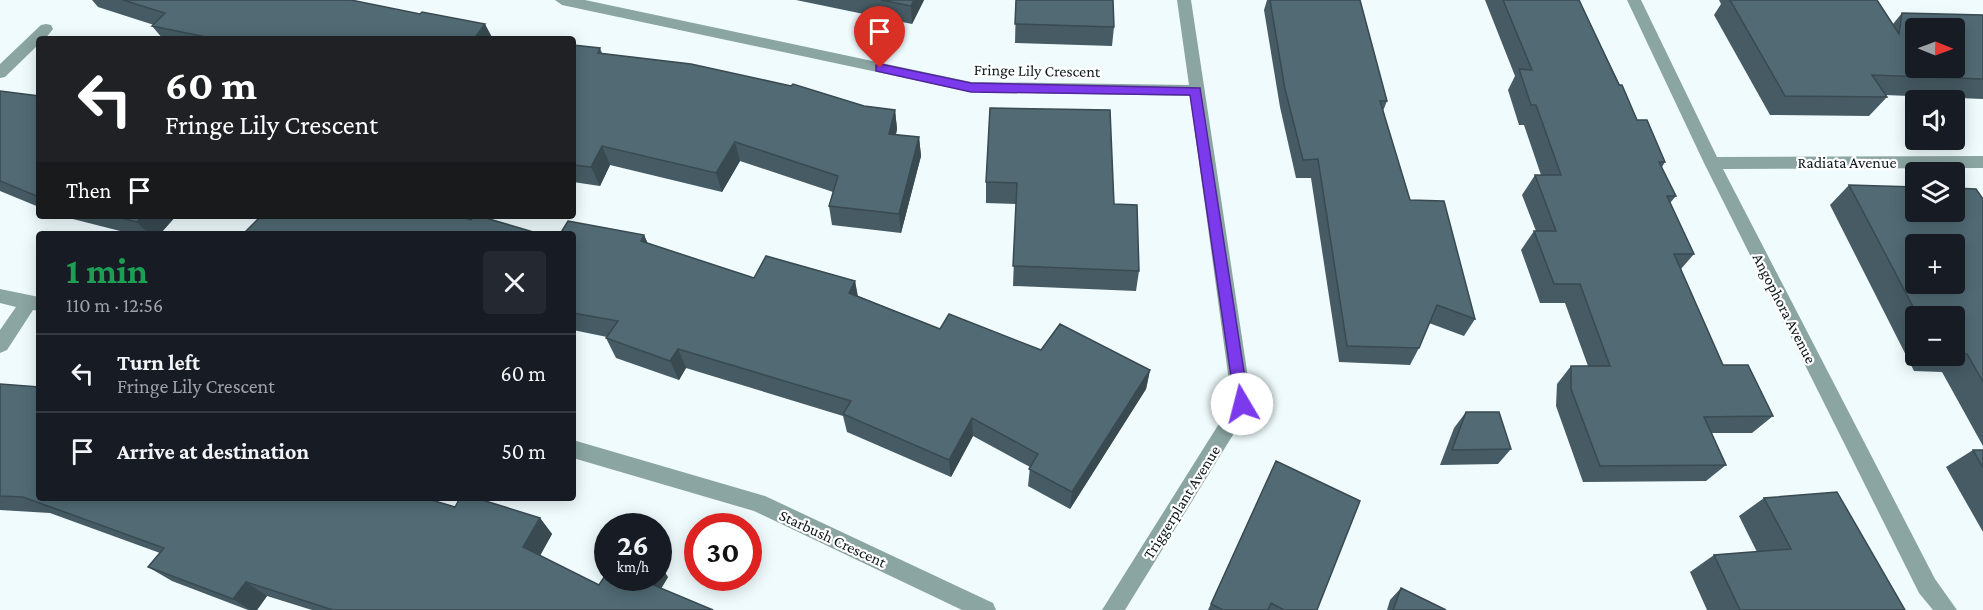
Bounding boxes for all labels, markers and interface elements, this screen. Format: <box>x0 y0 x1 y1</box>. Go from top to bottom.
pin <box>854 6 905 68</box>
icon: arrive <box>863 15 896 48</box>
north arrow <box>1905 18 1965 78</box>
map controls <box>1905 18 1965 366</box>
icon: left <box>66 60 144 138</box>
text: 60 m <box>165 61 257 108</box>
street label: Fringe Lily Crescent <box>974 61 1101 81</box>
button: sound <box>1905 90 1965 150</box>
text: Fringe Lily Crescent <box>165 110 378 140</box>
street label: Radiata Avenue <box>1798 154 1896 171</box>
button: layers <box>1905 162 1965 222</box>
icon: arrive <box>123 174 156 207</box>
text: Then <box>66 178 111 203</box>
button: + <box>1905 234 1965 294</box>
street label: Angophora Avenue <box>1749 250 1820 366</box>
text: 1 min <box>66 251 148 291</box>
button: close <box>483 251 546 314</box>
text: 110 m · 12:56 <box>66 294 163 316</box>
button: − <box>1905 306 1965 366</box>
text: Turn left <box>117 350 200 375</box>
icon: left <box>66 357 99 390</box>
text: 60 m <box>501 361 546 386</box>
position arrow <box>1210 372 1274 436</box>
text: Fringe Lily Crescent <box>117 375 275 397</box>
icon: arrive <box>66 435 99 468</box>
text: Arrive at destination <box>117 439 309 464</box>
text: 50 m <box>501 439 546 464</box>
street label: Triggerplant Avenue <box>1140 442 1224 563</box>
street label: Starbush Crescent <box>777 506 890 571</box>
speed limit sign: 30 <box>684 513 762 591</box>
text: 26 <box>617 528 649 561</box>
text: km/h <box>617 559 649 575</box>

